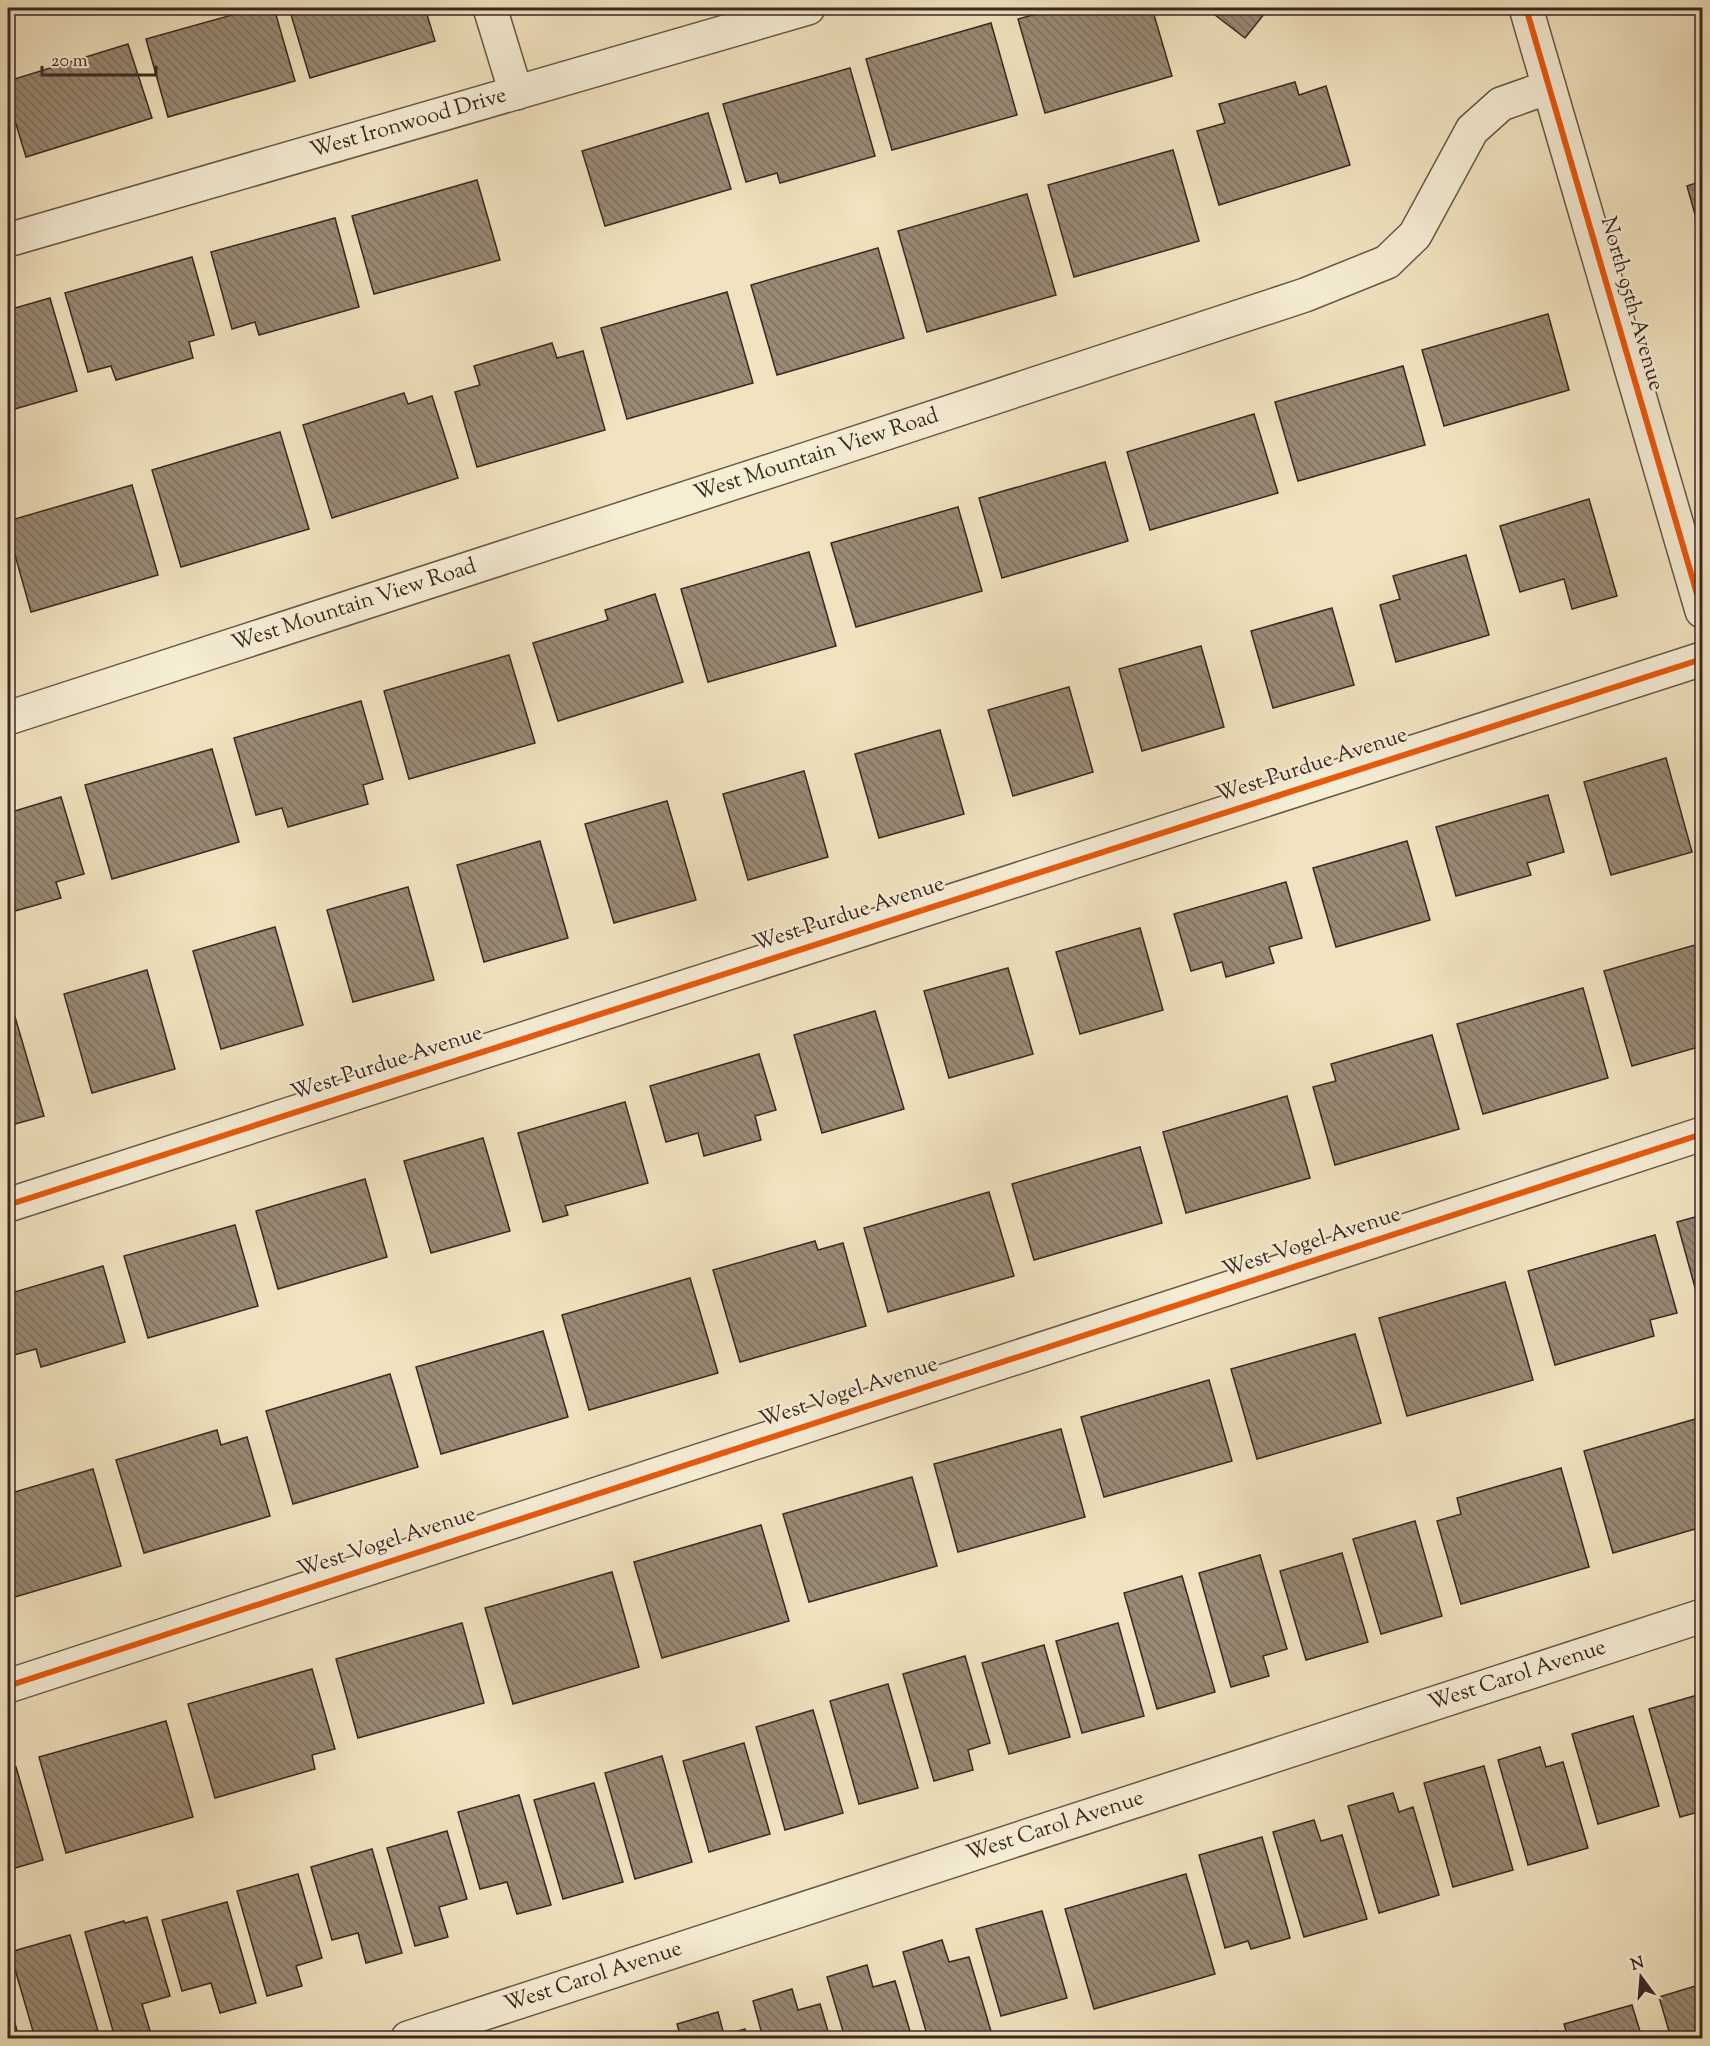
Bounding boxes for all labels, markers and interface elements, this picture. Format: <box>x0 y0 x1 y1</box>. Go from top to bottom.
scale bar <box>42 39 156 77</box>
text: 20 m <box>51 49 88 75</box>
street label: West Ironwood Drive <box>306 80 511 168</box>
street label: North 95th Avenue <box>1591 213 1671 395</box>
street label: West Mountain View Road <box>690 401 943 511</box>
street label: West Mountain View Road <box>228 551 481 660</box>
street label: West Purdue Avenue <box>1212 720 1412 812</box>
street label: West Purdue Avenue <box>749 869 949 961</box>
street label: West Purdue Avenue <box>287 1018 487 1110</box>
street label: West Vogel Avenue <box>1219 1199 1405 1287</box>
street label: West Vogel Avenue <box>756 1349 942 1437</box>
street label: West Vogel Avenue <box>294 1499 480 1587</box>
street label: West Carol Avenue <box>1424 1632 1611 1720</box>
street label: West Carol Avenue <box>962 1783 1148 1871</box>
street label: West Carol Avenue <box>500 1934 686 2021</box>
north arrow <box>1611 1947 1671 2007</box>
text: N <box>1628 1952 1647 1978</box>

